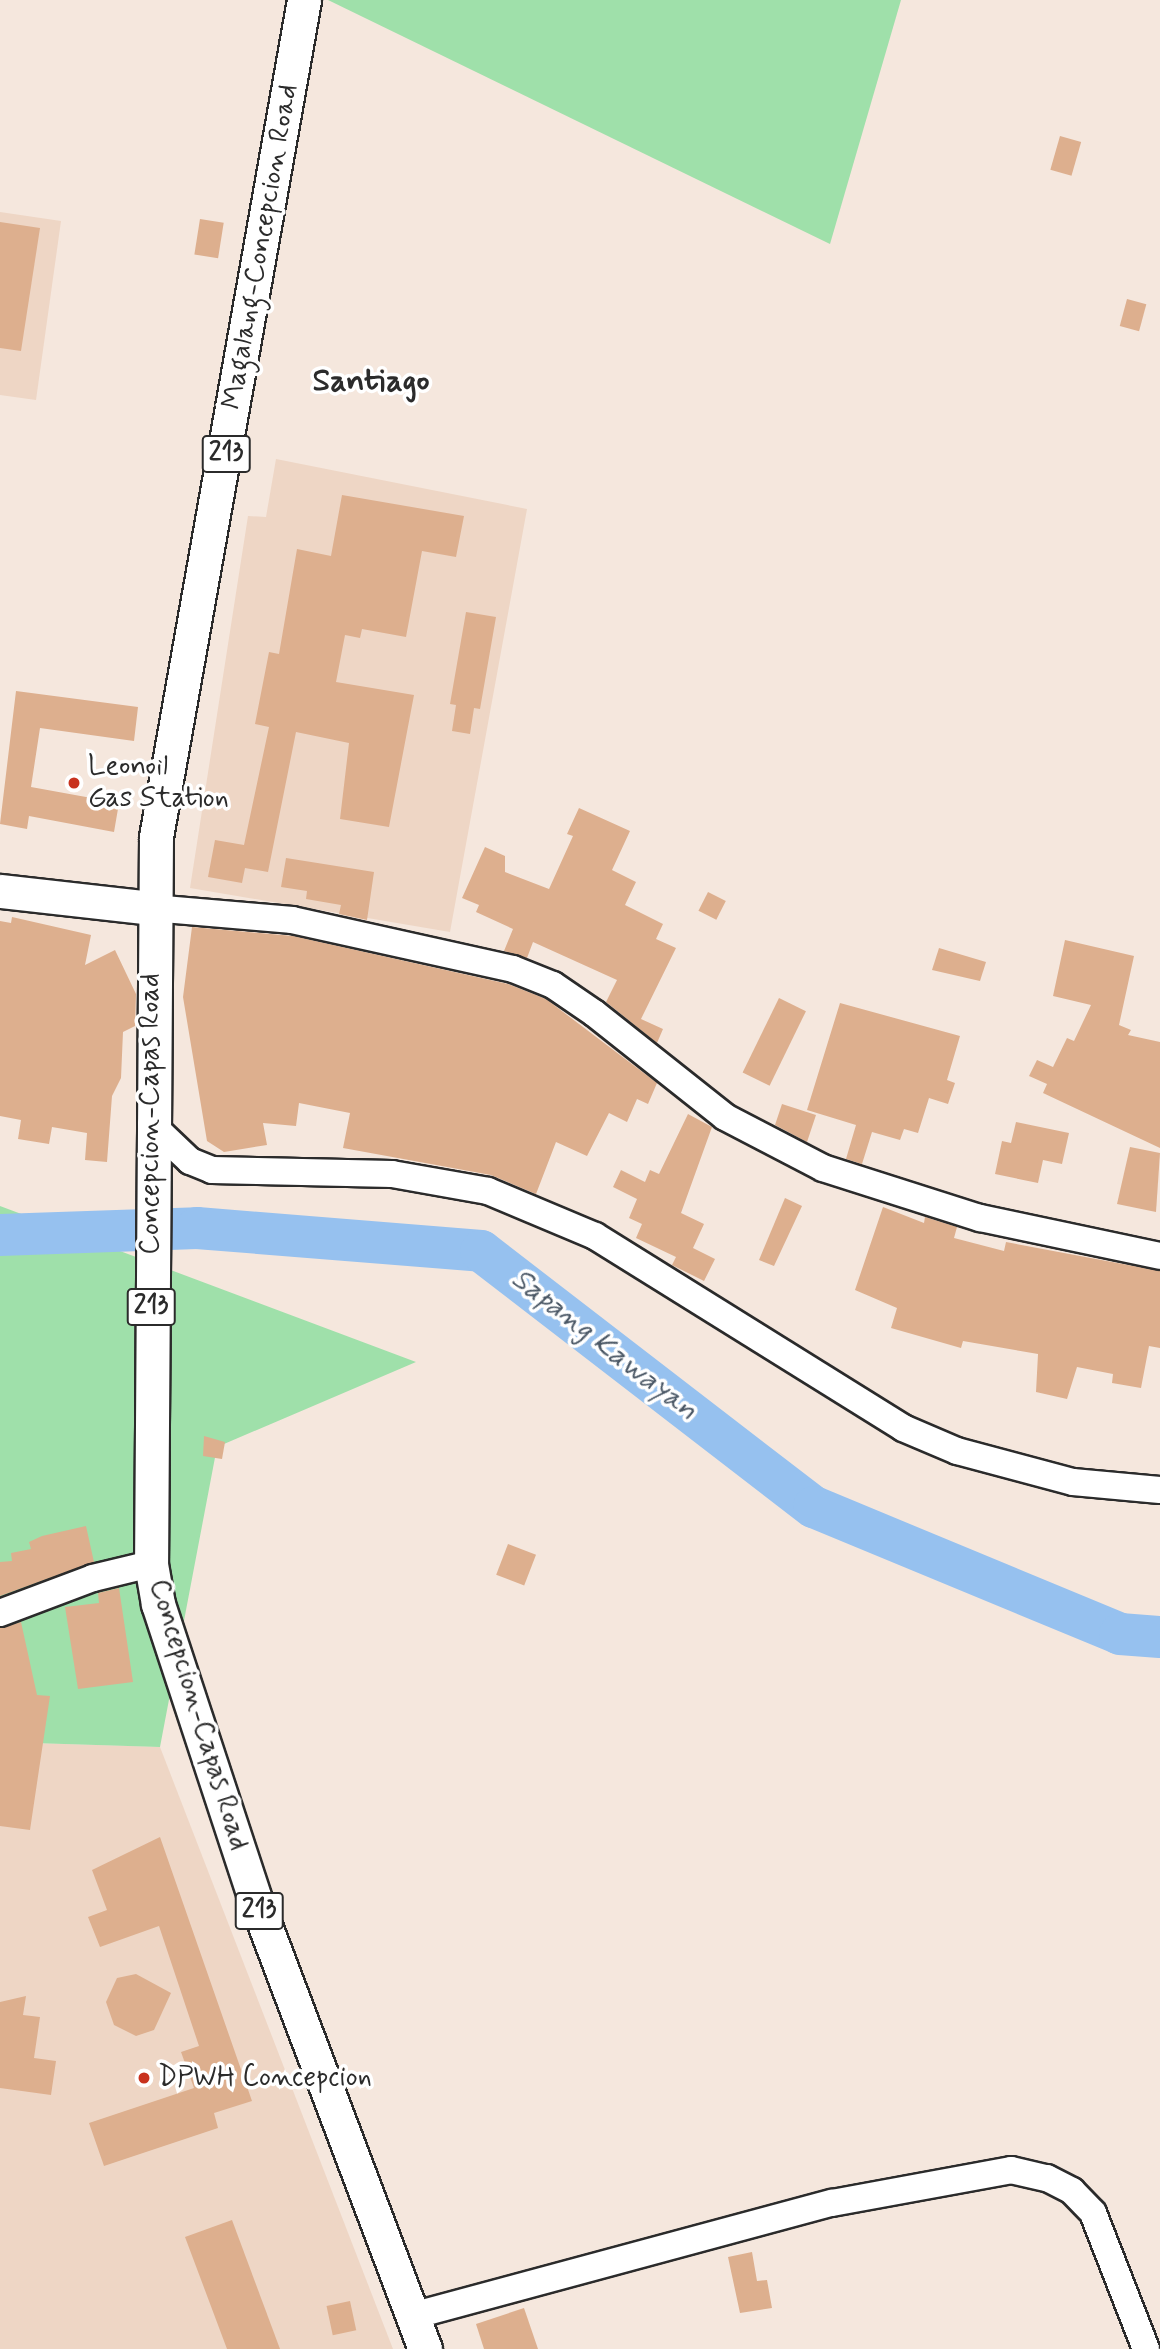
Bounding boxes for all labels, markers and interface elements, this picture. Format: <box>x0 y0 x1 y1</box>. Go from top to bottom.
street label: Magalang-Concepcion Road <box>216 83 306 411</box>
district label: Santiago <box>312 362 430 400</box>
road number: 213 <box>202 432 250 476</box>
place label: Leonoil Gas Station <box>88 750 223 816</box>
marker: Leonoil Gas Station <box>66 775 82 791</box>
street label: Concepcion-Capas Road <box>134 973 168 1255</box>
water label: Sapang Kawayan <box>506 1263 702 1427</box>
road number: 213 <box>127 1284 176 1330</box>
street label: Concepcion-Capas Road <box>141 1575 255 1855</box>
road number: 213 <box>234 1888 284 1934</box>
place label: DPWH Concepcion <box>158 2061 378 2095</box>
marker: DPWH Concepcion <box>136 2070 152 2086</box>

